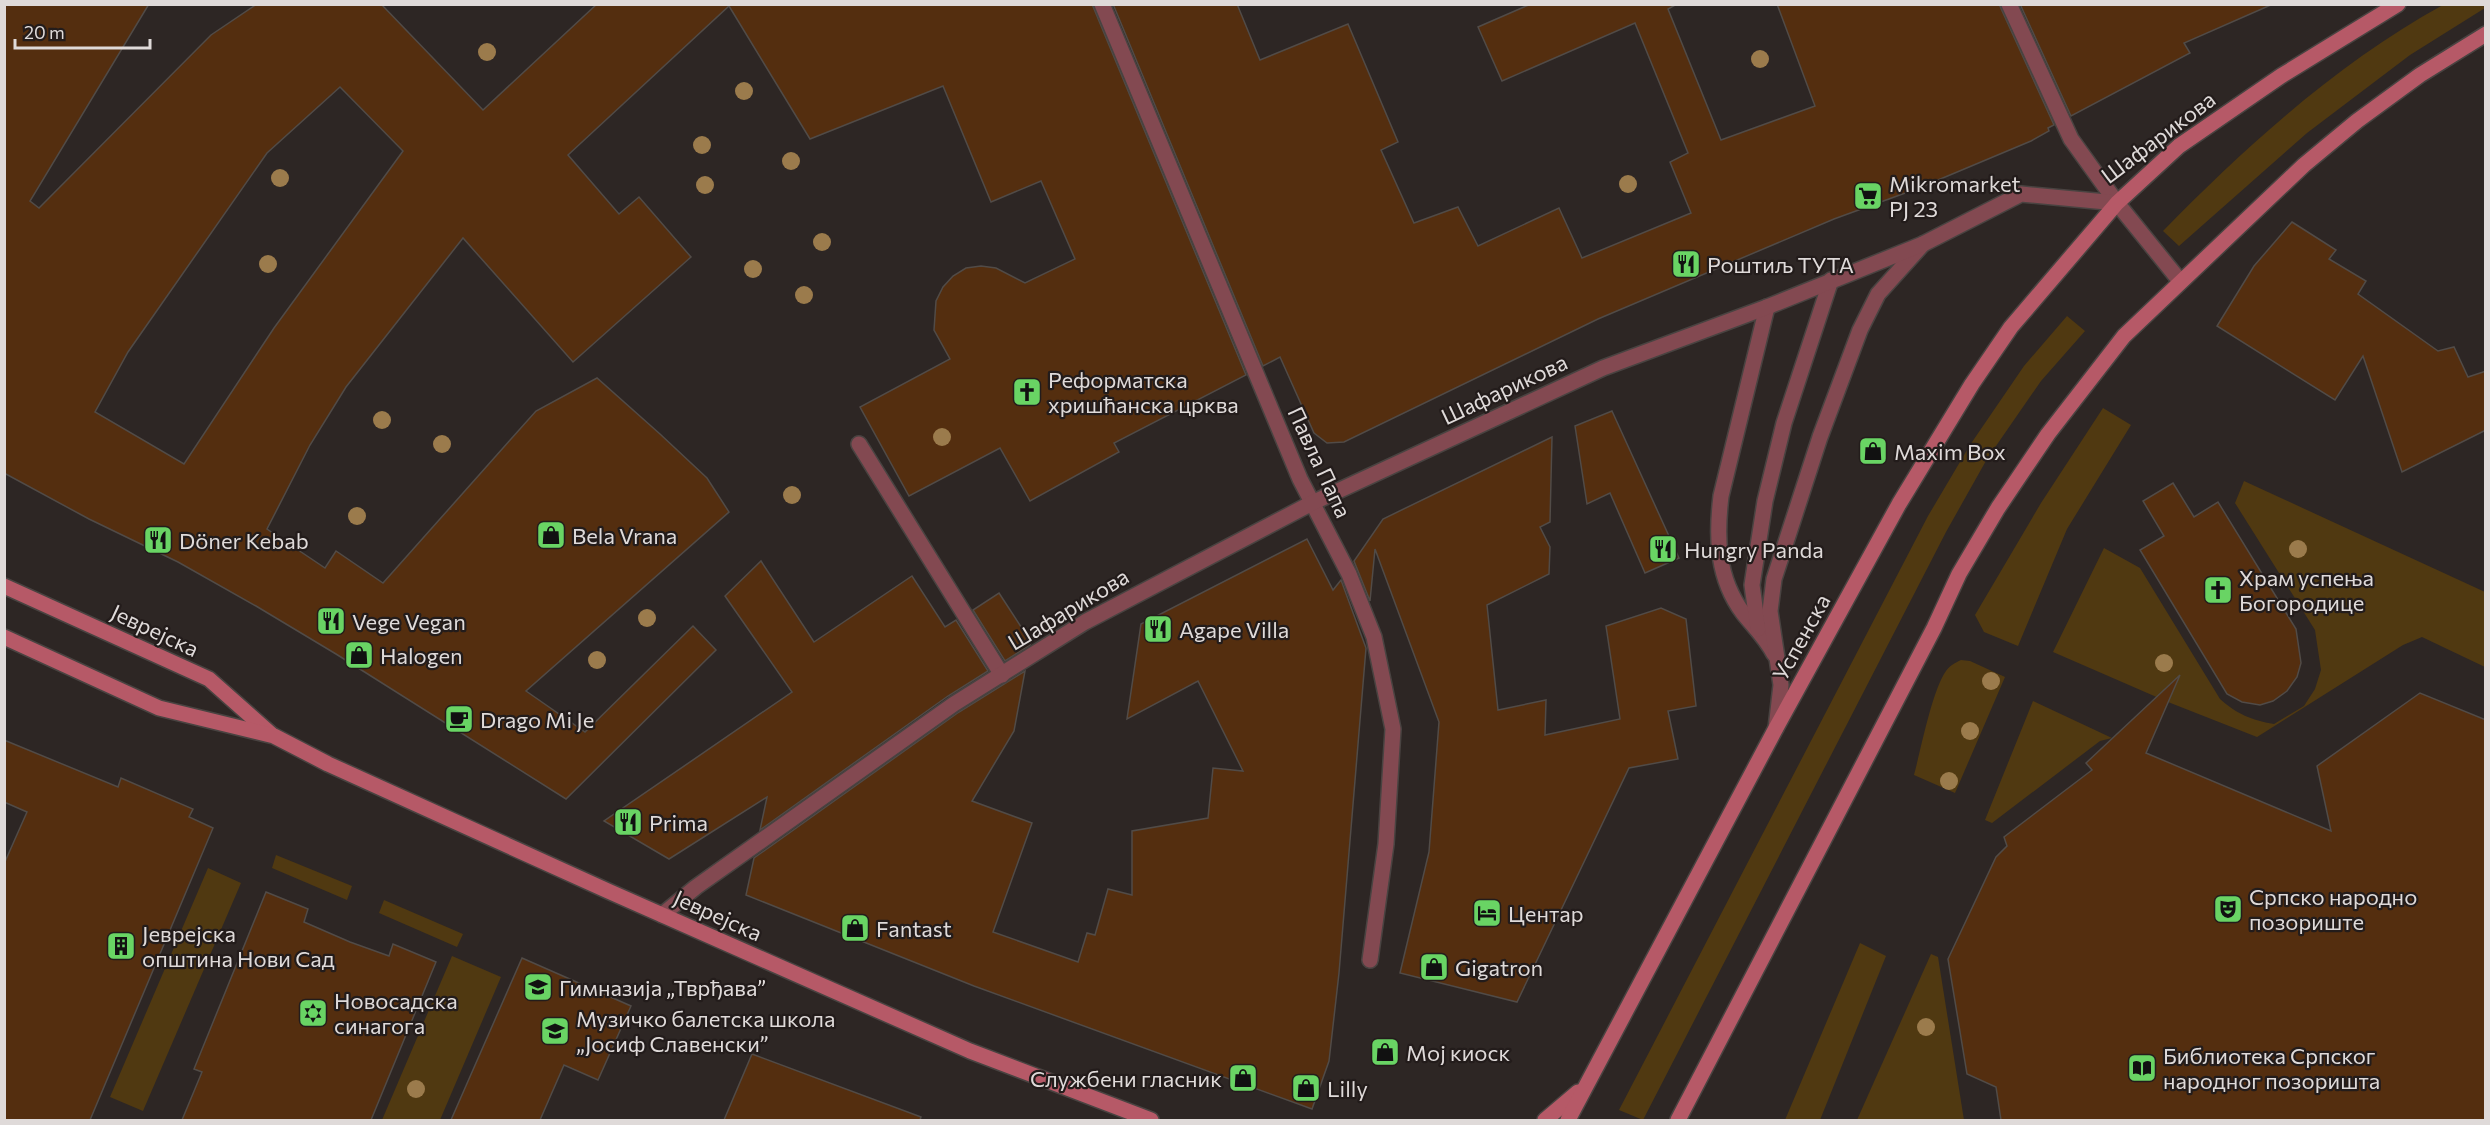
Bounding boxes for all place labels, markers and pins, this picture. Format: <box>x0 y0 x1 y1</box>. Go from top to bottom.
place label: Mikromarket PJ 23 <box>1889 170 2021 222</box>
supermarket icon: Mikromarket PJ 23 <box>1852 180 1884 212</box>
restaurant icon: Роштиљ ТУТА <box>1670 248 1702 280</box>
place label: Роштиљ ТУТА <box>1707 251 1854 278</box>
place label: Реформатска хришћанска црква <box>1048 366 1239 418</box>
church icon: Реформатска хришћанска црква <box>1011 376 1043 408</box>
shop icon: Maxim Box <box>1857 435 1889 467</box>
place label: Maxim Box <box>1894 438 2006 465</box>
shop icon: Bela Vrana <box>535 519 567 551</box>
place label: Bela Vrana <box>572 522 677 549</box>
restaurant icon: Döner Kebab <box>142 524 174 556</box>
place label: Döner Kebab <box>179 527 309 554</box>
restaurant icon: Hungry Panda <box>1647 533 1679 565</box>
place label: Hungry Panda <box>1684 536 1824 563</box>
place label: Храм успења Богородице <box>2239 564 2374 616</box>
church icon: Храм успења Богородице <box>2202 574 2234 606</box>
restaurant icon: Vege Vegan <box>315 605 347 637</box>
place label: Vege Vegan <box>352 608 466 635</box>
restaurant icon: Agape Villa <box>1142 613 1174 645</box>
place label: Agape Villa <box>1179 616 1289 643</box>
shop icon: Halogen <box>343 639 375 671</box>
place label: Halogen <box>380 642 463 669</box>
cafe icon: Drago Mi Je <box>443 703 475 735</box>
place label: Drago Mi Je <box>480 706 594 733</box>
restaurant icon: Prima <box>612 806 644 838</box>
place label: Prima <box>649 809 708 836</box>
place label: Српско народно позориште <box>2249 883 2417 935</box>
theatre icon: Српско народно позориште <box>2212 893 2244 925</box>
hotel icon: Центар <box>1471 897 1503 929</box>
place label: Центар <box>1508 900 1584 927</box>
shop icon: Fantast <box>839 912 871 944</box>
place label: Fantast <box>876 915 952 942</box>
place label: Јеврејска општина Нови Сад <box>142 920 335 972</box>
building icon: Јеврејска општина Нови Сад <box>105 930 137 962</box>
shop icon: Gigatron <box>1418 951 1450 983</box>
place label: Gigatron <box>1455 954 1543 981</box>
school or university icon: Гимназија „Тврђава” <box>522 971 554 1003</box>
place label: Гимназија „Тврђава” <box>559 974 766 1001</box>
place label: Новосадска синагога <box>334 987 458 1039</box>
synagogue icon: Новосадска синагога <box>297 997 329 1029</box>
place label: Музичко балетска школа „Јосиф Славенски” <box>576 1005 835 1057</box>
school or university icon: Музичко балетска школа „Јосиф Славенски” <box>539 1015 571 1047</box>
shop icon: Мој киоск <box>1369 1036 1401 1068</box>
place label: Мој киоск <box>1406 1039 1510 1066</box>
place label: Библиотека Српског народног позоришта <box>2163 1042 2380 1094</box>
library icon: Библиотека Српског народног позоришта <box>2126 1052 2158 1084</box>
shop icon: Службени гласник <box>1227 1062 1259 1094</box>
place label: Службени гласник <box>1030 1065 1222 1092</box>
shop icon: Lilly <box>1290 1072 1322 1104</box>
place label: Lilly <box>1327 1075 1368 1102</box>

